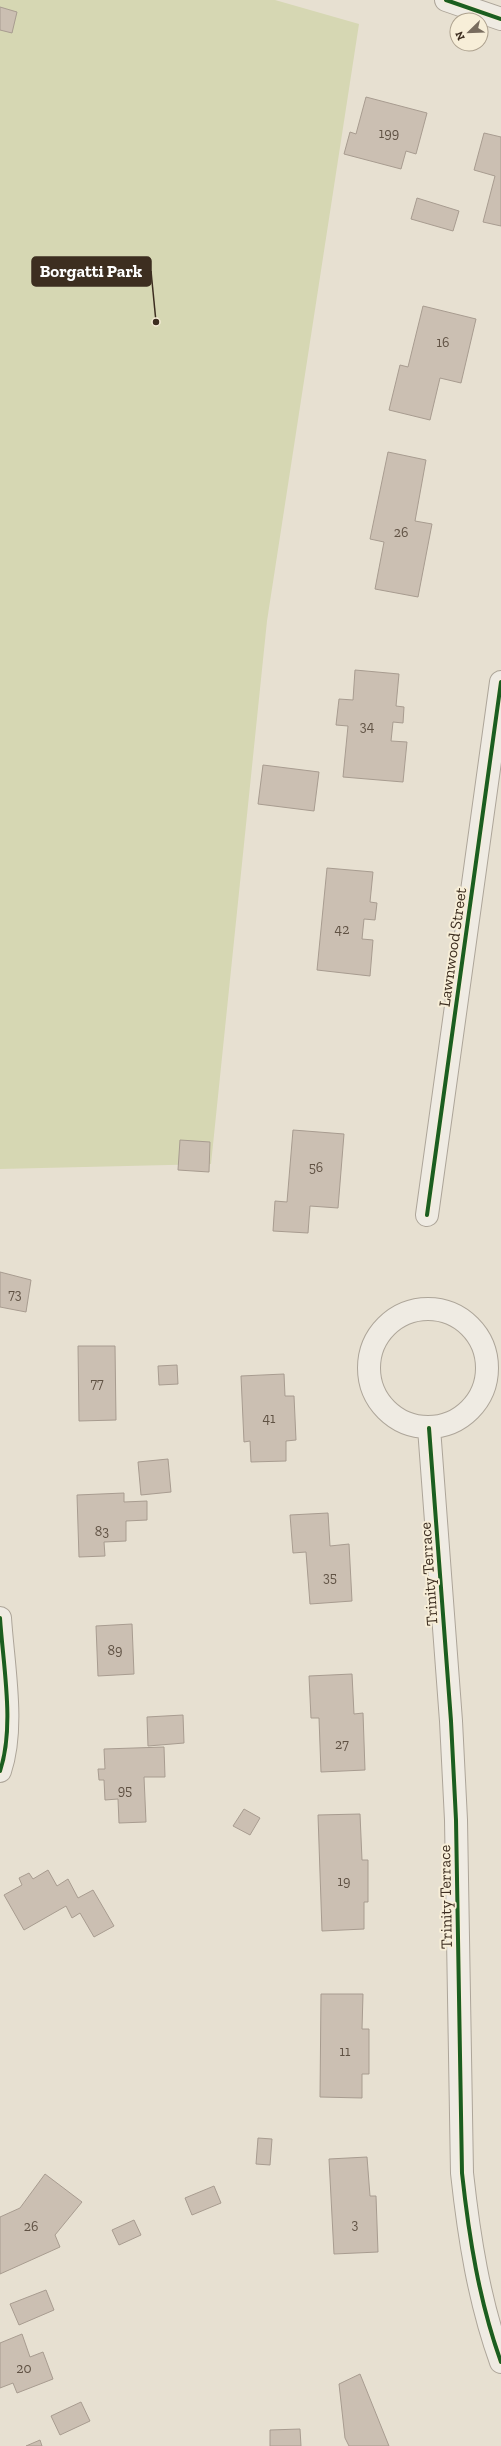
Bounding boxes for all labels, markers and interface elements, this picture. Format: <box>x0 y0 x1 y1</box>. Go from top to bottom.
north arrow <box>449 12 489 52</box>
text: N <box>452 29 468 42</box>
house number: 199 <box>379 125 399 142</box>
callout: Borgatti Park <box>32 257 151 286</box>
text: Borgatti Park <box>40 261 143 281</box>
house number: 16 <box>437 334 449 351</box>
house number: 26 <box>394 524 408 541</box>
house number: 34 <box>360 718 375 735</box>
street label: Lawnwood Street <box>435 886 470 1008</box>
house number: 42 <box>335 921 349 938</box>
house number: 56 <box>309 1159 323 1176</box>
house number: 73 <box>8 1286 22 1303</box>
house number: 77 <box>90 1375 104 1392</box>
house number: 41 <box>263 1410 276 1427</box>
street label: Trinity Terrace <box>415 1521 442 1627</box>
house number: 83 <box>95 1523 109 1540</box>
house number: 35 <box>323 1569 337 1586</box>
house number: 89 <box>108 1642 122 1659</box>
house number: 27 <box>335 1736 349 1753</box>
house number: 95 <box>118 1782 132 1799</box>
street label: Trinity Terrace <box>435 1845 456 1949</box>
house number: 19 <box>338 1873 350 1890</box>
house number: 11 <box>340 2043 351 2060</box>
house number: 3 <box>352 2216 359 2233</box>
house number: 26 <box>24 2218 38 2235</box>
house number: 20 <box>16 2360 32 2377</box>

